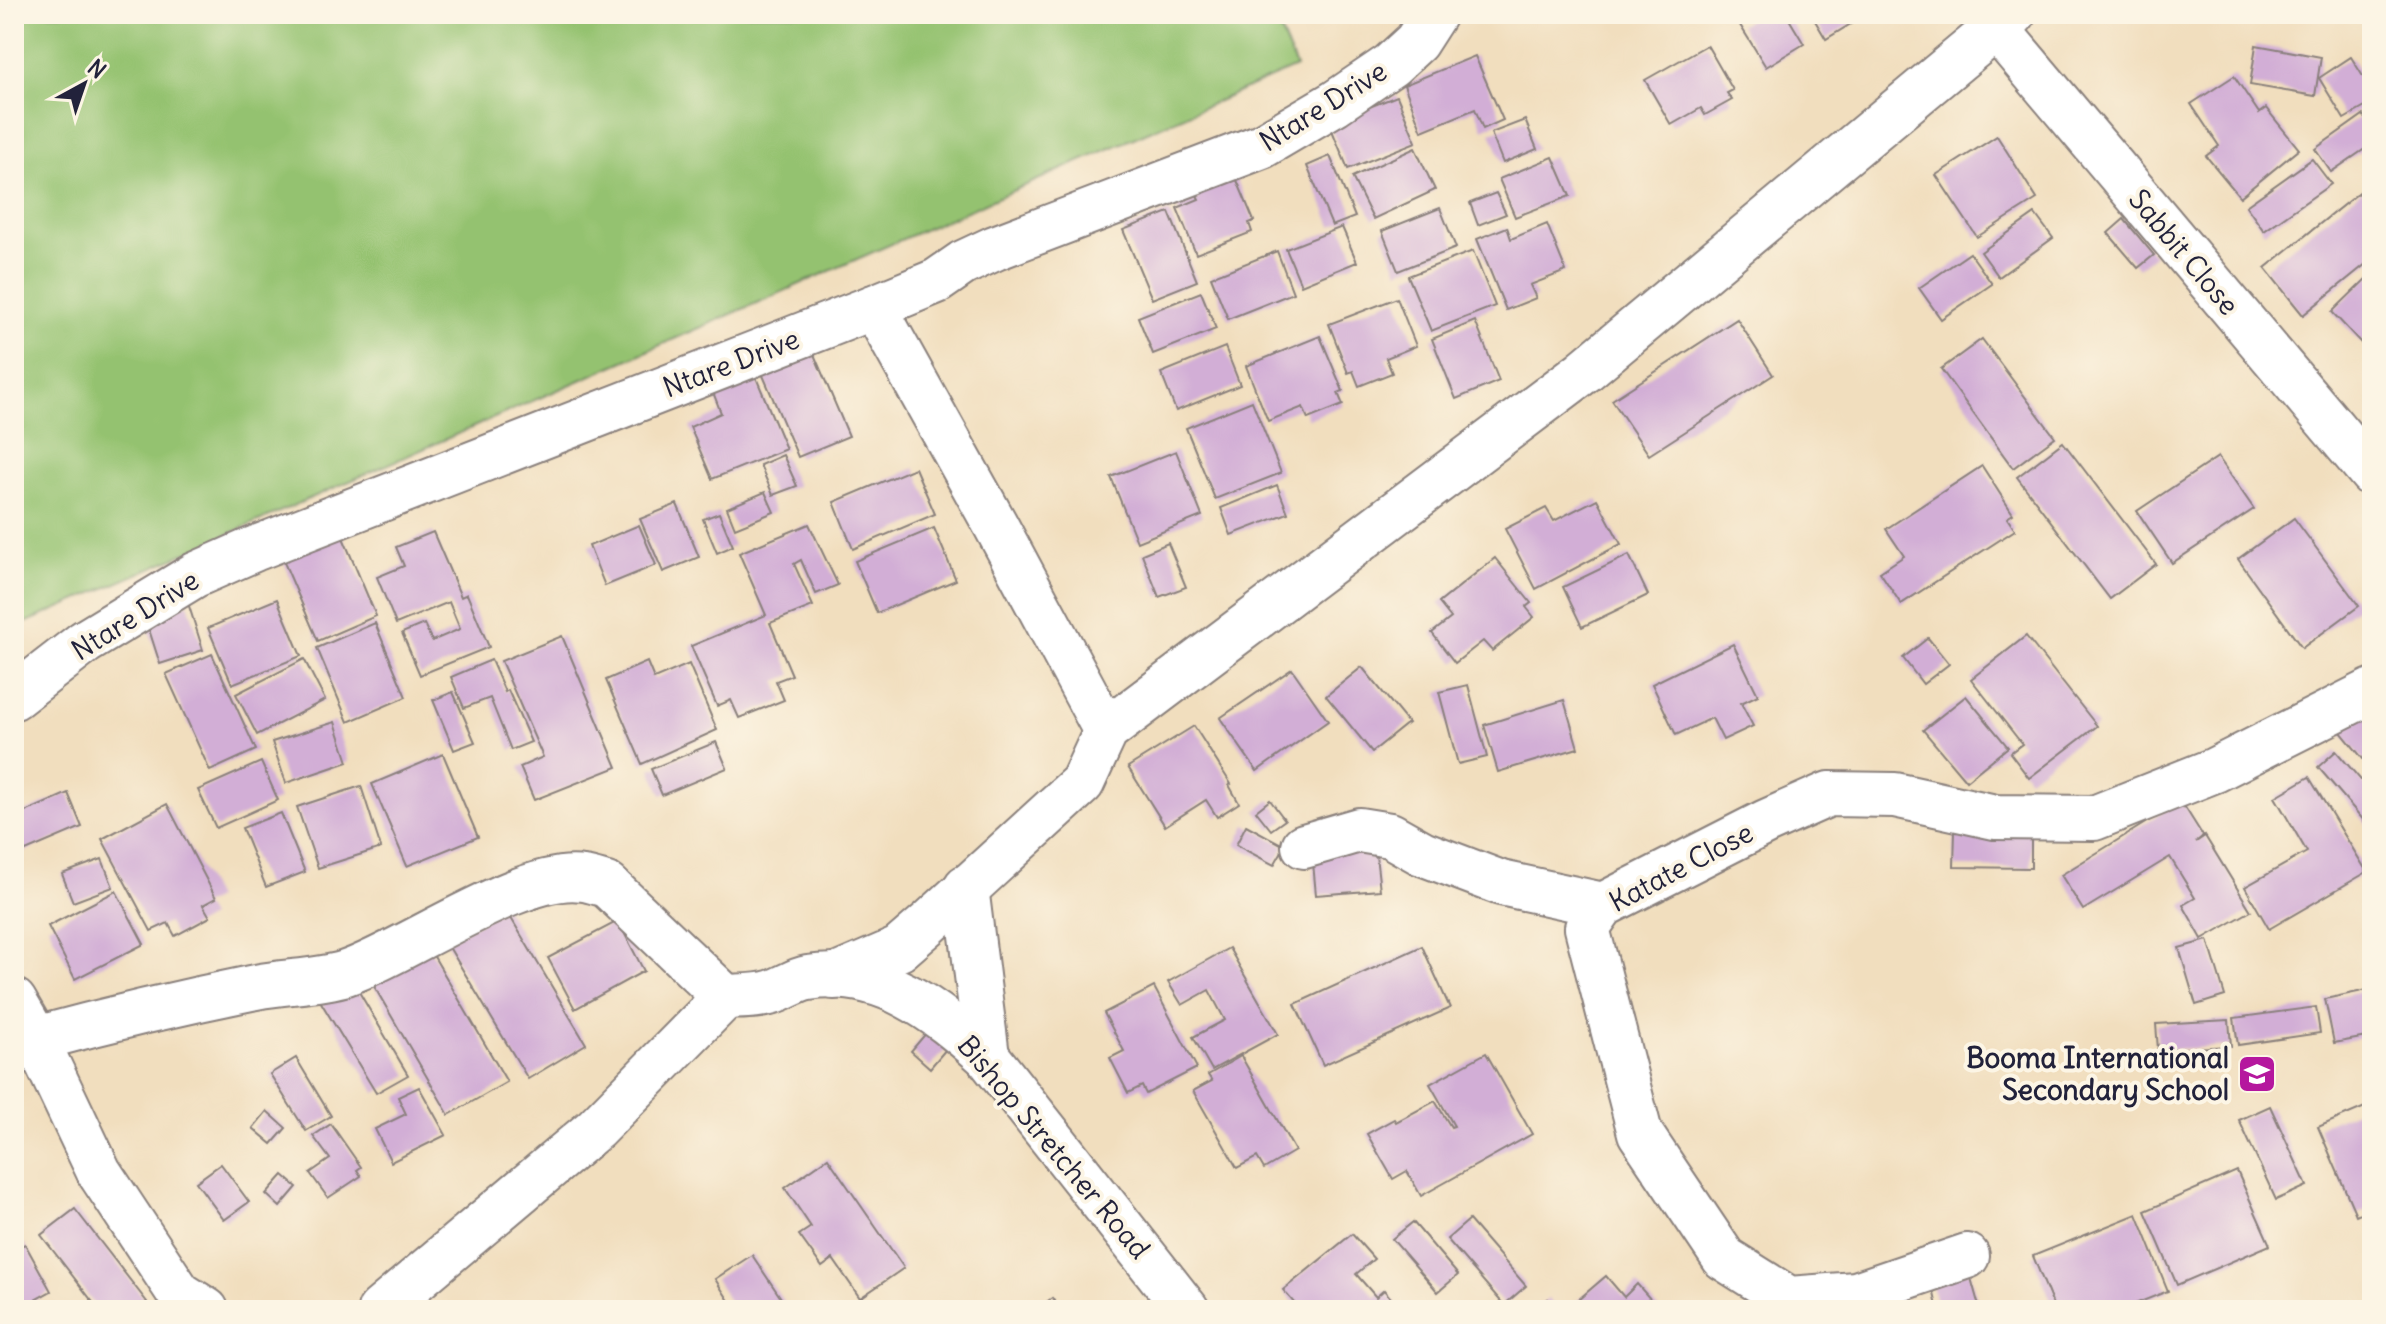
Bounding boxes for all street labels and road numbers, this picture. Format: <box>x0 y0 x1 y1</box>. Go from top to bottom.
street label: Ntare Drive <box>1253 53 1393 159</box>
street label: Sabbit Close <box>2121 182 2247 322</box>
street label: Ntare Drive <box>658 321 804 405</box>
street label: Ntare Drive <box>65 562 205 668</box>
street label: Katate Close <box>1603 814 1759 920</box>
street label: Bishop Stretcher Road <box>950 1028 1158 1266</box>

